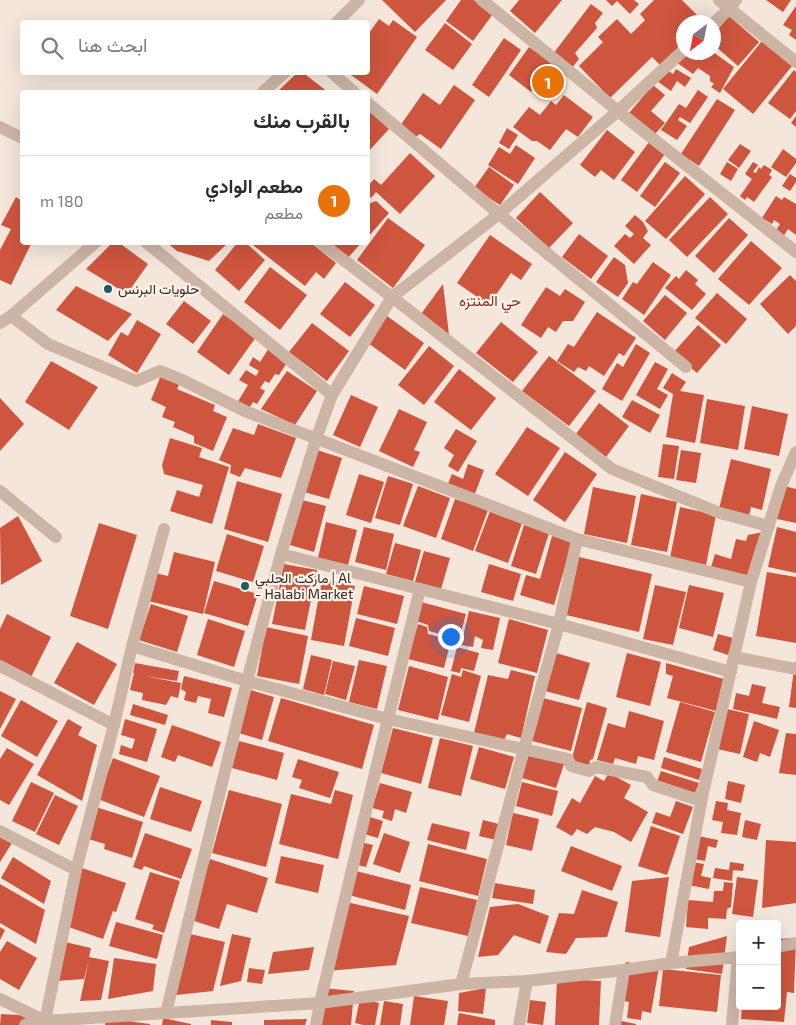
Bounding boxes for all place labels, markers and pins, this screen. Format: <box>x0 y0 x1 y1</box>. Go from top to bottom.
pin: 1 <box>532 63 564 101</box>
place label: حلويات البرنس <box>118 280 199 298</box>
marker: حلويات البرنس <box>102 283 114 295</box>
place label: ماركت الحلبي | Al - Halabi Market <box>255 569 353 602</box>
marker: ماركت الحلبي | Al - Halabi Market <box>239 580 251 592</box>

